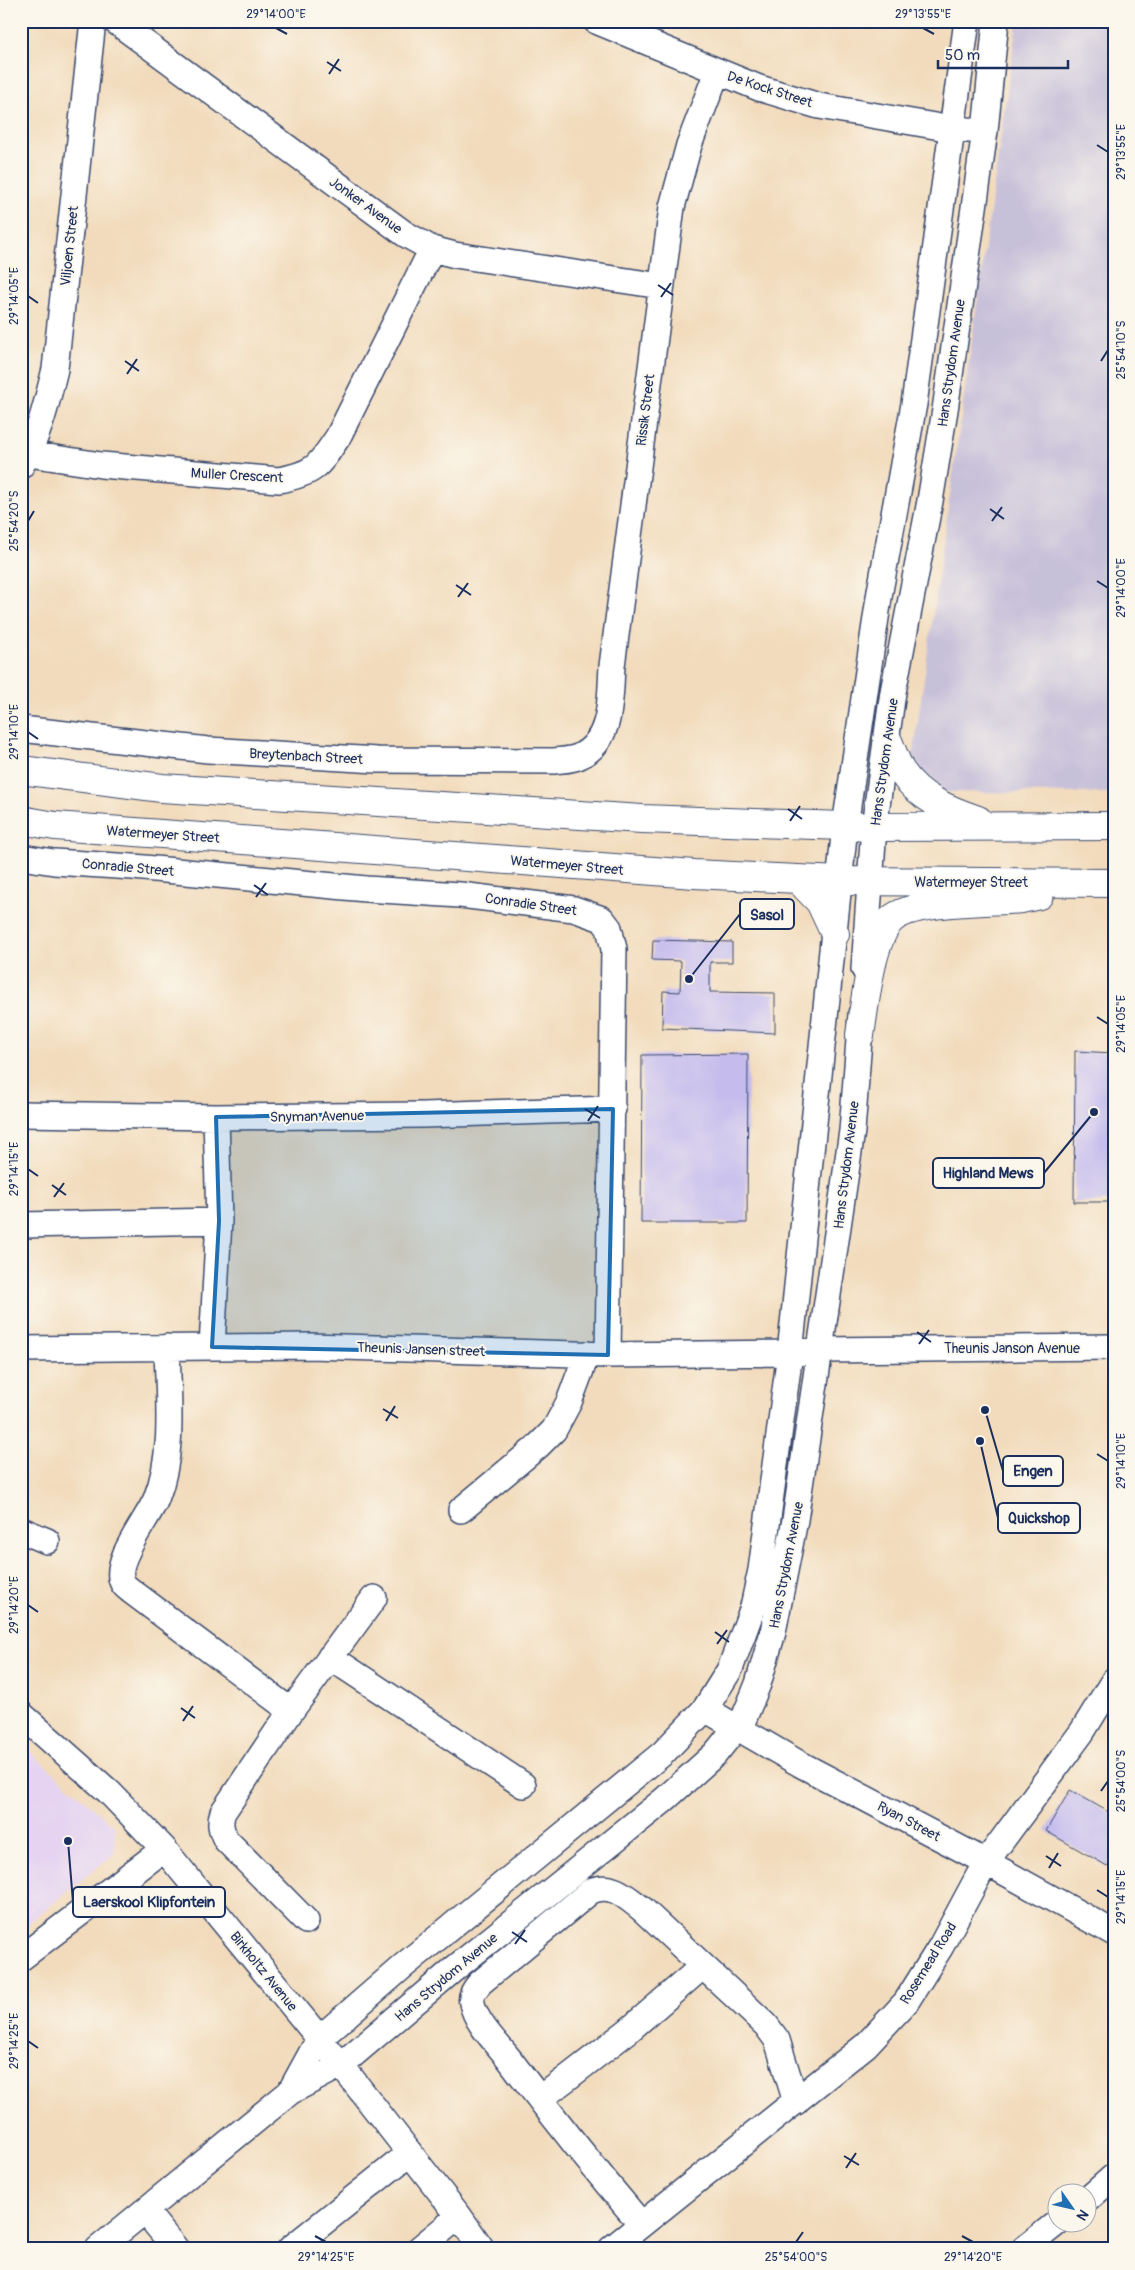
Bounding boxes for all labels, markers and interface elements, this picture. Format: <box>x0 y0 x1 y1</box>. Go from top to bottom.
text: 29°14'00"E <box>246 7 306 22</box>
text: 29°13'55"E <box>895 7 951 22</box>
scale bar <box>938 38 1068 70</box>
text: 50 m <box>945 46 980 65</box>
street label: De Kock Street <box>725 68 815 111</box>
text: 29°13'55"E <box>1114 124 1129 180</box>
street label: Jonker Avenue <box>326 173 405 238</box>
street label: Viljoen Street <box>57 205 82 287</box>
text: 29°14'05"E <box>7 267 22 325</box>
street label: Hans Strydom Avenue <box>934 298 969 428</box>
text: 25°54'10"S <box>1114 320 1129 380</box>
street label: Rissik Street <box>633 373 658 447</box>
street label: Muller Crescent <box>190 465 284 486</box>
text: 25°54'20"S <box>7 490 22 552</box>
text: 29°14'00"E <box>1114 558 1129 618</box>
street label: Hans Strydom Avenue <box>867 697 902 827</box>
text: 29°14'10"E <box>7 704 22 760</box>
street label: Breytenbach Street <box>249 745 364 768</box>
street label: Watermeyer Street <box>106 822 221 847</box>
street label: Watermeyer Street <box>510 852 625 879</box>
street label: Conradie Street <box>81 855 175 880</box>
street label: Watermeyer Street <box>914 874 1028 891</box>
street label: Conradie Street <box>484 890 578 919</box>
callout: Sasol <box>740 899 794 929</box>
text: Sasol <box>750 906 784 925</box>
text: 29°14'05"E <box>1114 995 1129 1053</box>
street label: Hans Strydom Avenue <box>830 1100 863 1230</box>
street label: Snyman Avenue <box>270 1107 364 1126</box>
text: 29°14'15"E <box>7 1142 22 1196</box>
callout: Highland Mews <box>933 1158 1044 1188</box>
text: Highland Mews <box>942 1164 1034 1183</box>
street label: Theunis Jansen street <box>357 1339 486 1360</box>
street label: Theunis Janson Avenue <box>944 1340 1080 1357</box>
text: 29°14'10"E <box>1114 1433 1129 1489</box>
callout: Engen <box>1003 1456 1063 1486</box>
text: Engen <box>1013 1462 1053 1481</box>
street label: Hans Strydom Avenue <box>766 1500 807 1630</box>
callout: Quickshop <box>998 1503 1080 1533</box>
text: Quickshop <box>1008 1509 1070 1528</box>
text: 29°14'20"E <box>7 1576 22 1634</box>
text: 25°54'00"S <box>1114 1750 1129 1812</box>
street label: Ryan Street <box>874 1798 944 1845</box>
text: 29°14'15"E <box>1114 1870 1129 1924</box>
callout: Laerskool Klipfontein <box>73 1887 225 1917</box>
text: Laerskool Klipfontein <box>83 1893 216 1912</box>
street label: Rosemead Road <box>896 1919 960 2007</box>
street label: Birkholtz Avenue <box>226 1928 301 2015</box>
street label: Hans Strydom Avenue <box>392 1929 501 2025</box>
text: 29°14'25"E <box>7 2013 22 2069</box>
north arrow <box>1048 2182 1098 2232</box>
text: N <box>1073 2206 1092 2224</box>
text: 29°14'25"E <box>298 2250 354 2265</box>
text: 25°54'00"S <box>765 2250 827 2265</box>
text: 29°14'20"E <box>944 2250 1002 2265</box>

